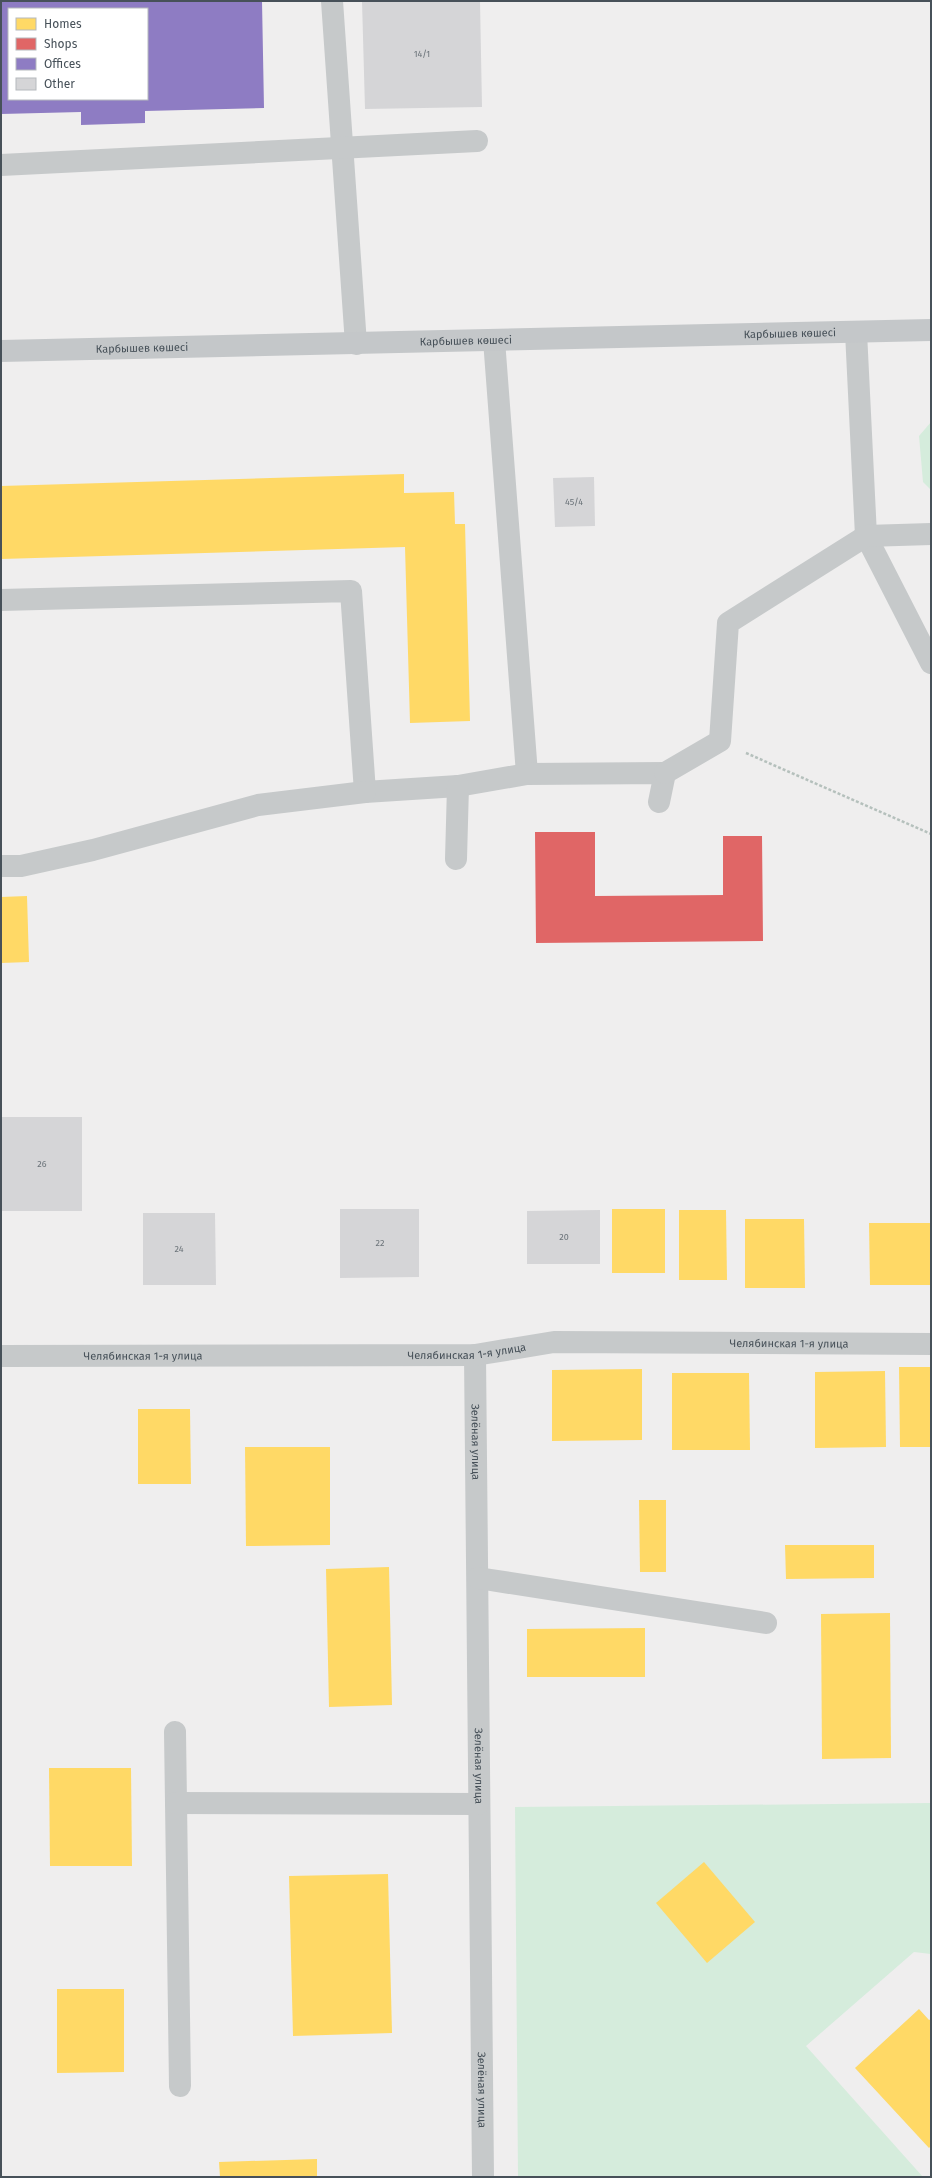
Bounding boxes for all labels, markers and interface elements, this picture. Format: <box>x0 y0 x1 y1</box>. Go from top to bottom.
legend <box>8 8 148 100</box>
text: Homes <box>44 17 82 31</box>
text: Shops <box>44 37 78 51</box>
house number: 14/1 <box>414 49 430 59</box>
text: Offices <box>44 57 81 71</box>
text: Other <box>44 77 75 91</box>
street label: Карбышев көшесі <box>743 326 836 341</box>
street label: Карбышев көшесі <box>420 333 512 349</box>
street label: Карбышев көшесі <box>96 341 188 356</box>
house number: 45/4 <box>565 497 583 507</box>
house number: 26 <box>37 1159 47 1169</box>
house number: 20 <box>559 1232 569 1242</box>
house number: 22 <box>376 1238 384 1248</box>
house number: 24 <box>174 1244 184 1254</box>
street label: Челябинская 1-я улица <box>729 1337 848 1351</box>
street label: Челябинская 1-я улица <box>407 1341 527 1362</box>
street label: Челябинская 1-я улица <box>83 1350 203 1363</box>
street label: Зелёная улица <box>468 1404 482 1480</box>
street label: Зелёная улица <box>472 1728 485 1804</box>
street label: Зелёная улица <box>475 2052 489 2128</box>

